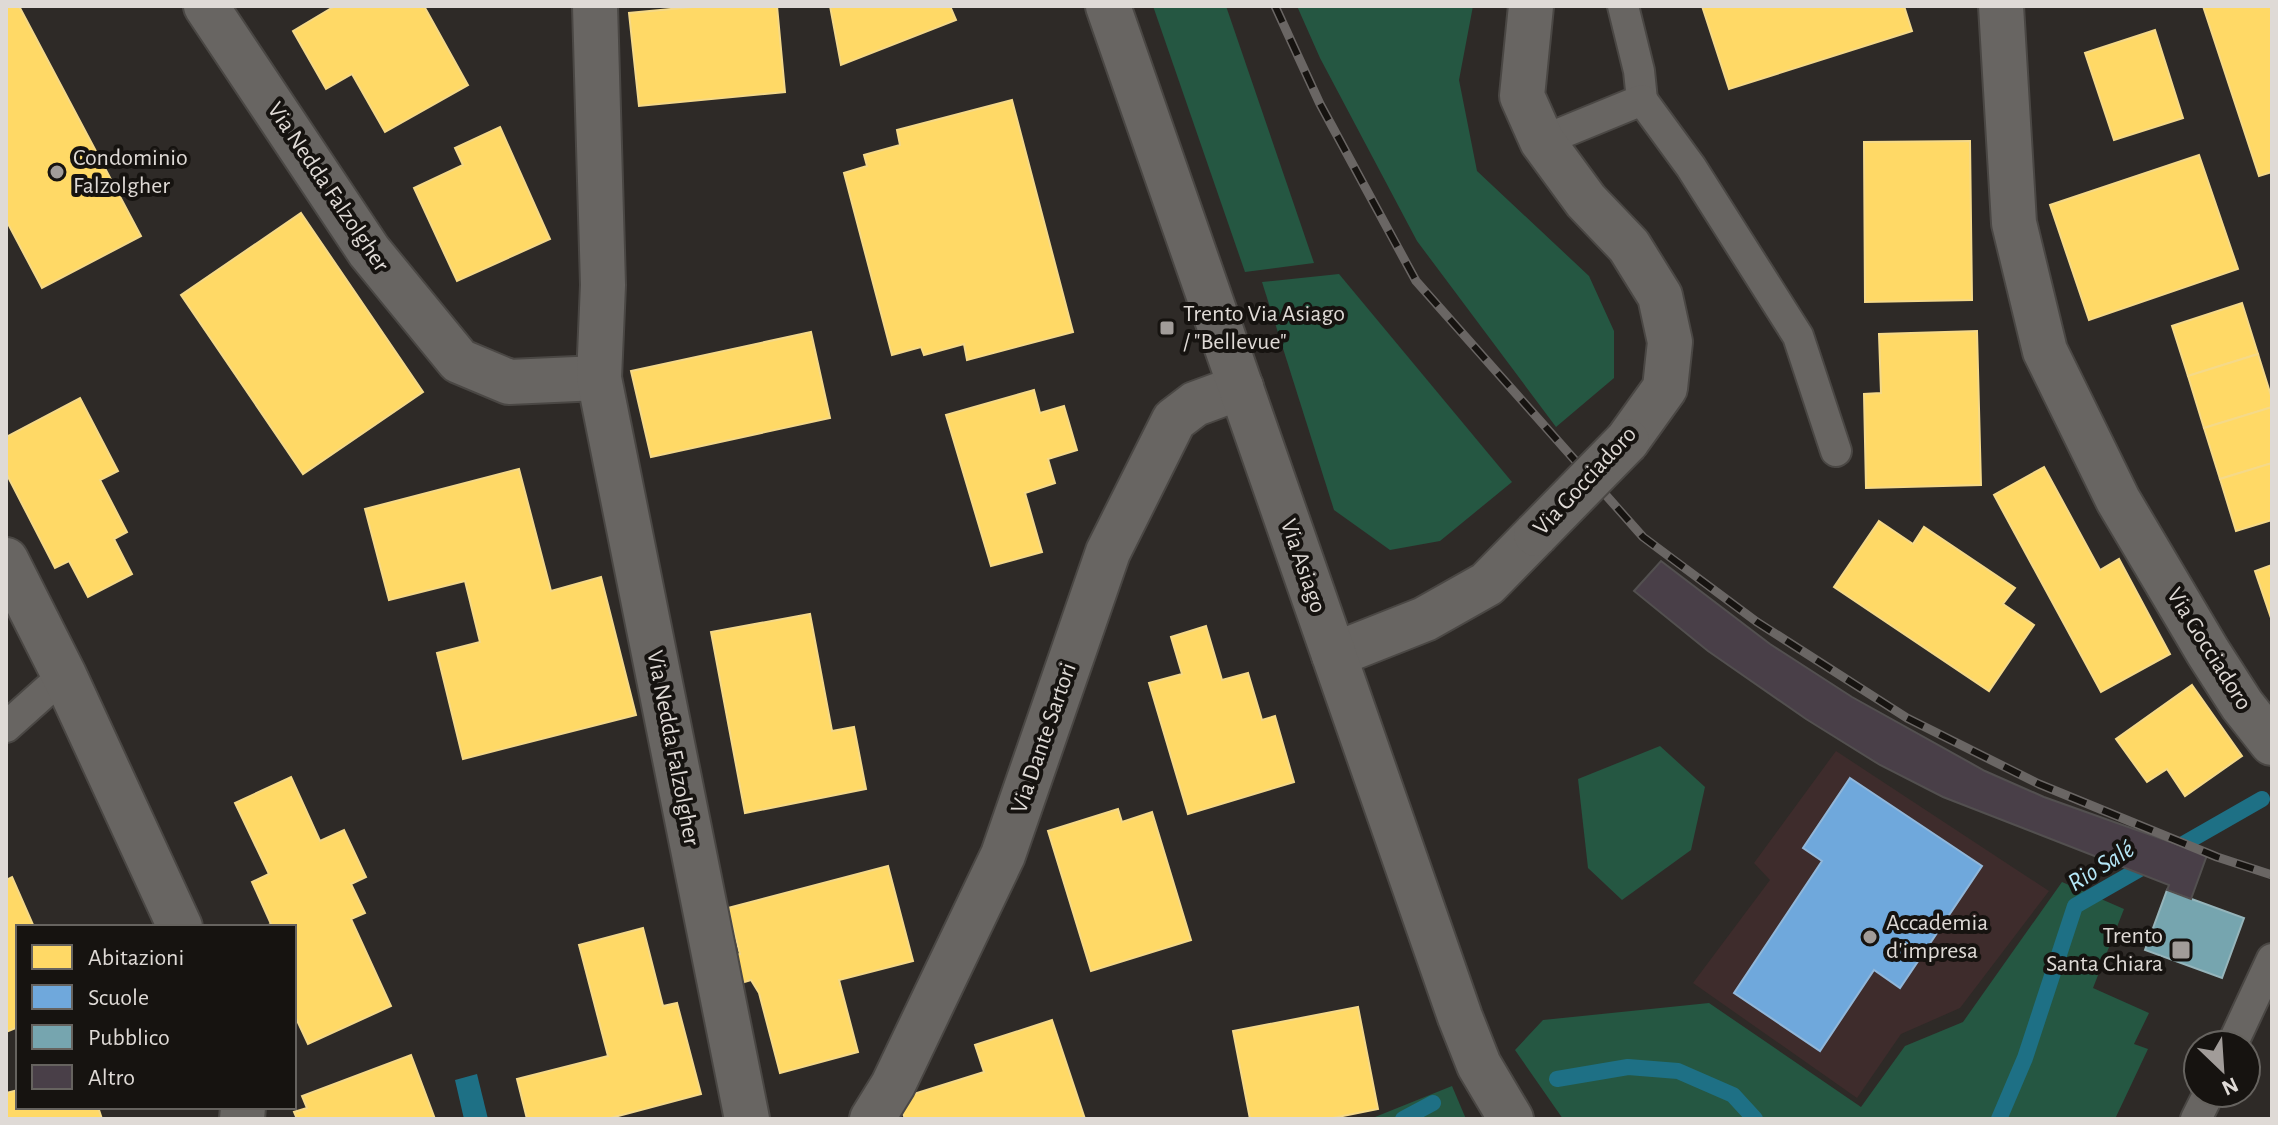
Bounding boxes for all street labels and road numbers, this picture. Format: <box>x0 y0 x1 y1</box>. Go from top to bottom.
street label: Via Nedda Falzolgher <box>263 98 394 276</box>
street label: Via Gocciadoro <box>1529 422 1641 540</box>
street label: Via Asiago <box>1276 516 1330 616</box>
street label: Via Gocciadoro <box>2162 584 2256 714</box>
street label: Via Nedda Falzolgher <box>642 648 704 848</box>
street label: Via Dante Sartori <box>1007 660 1081 816</box>

